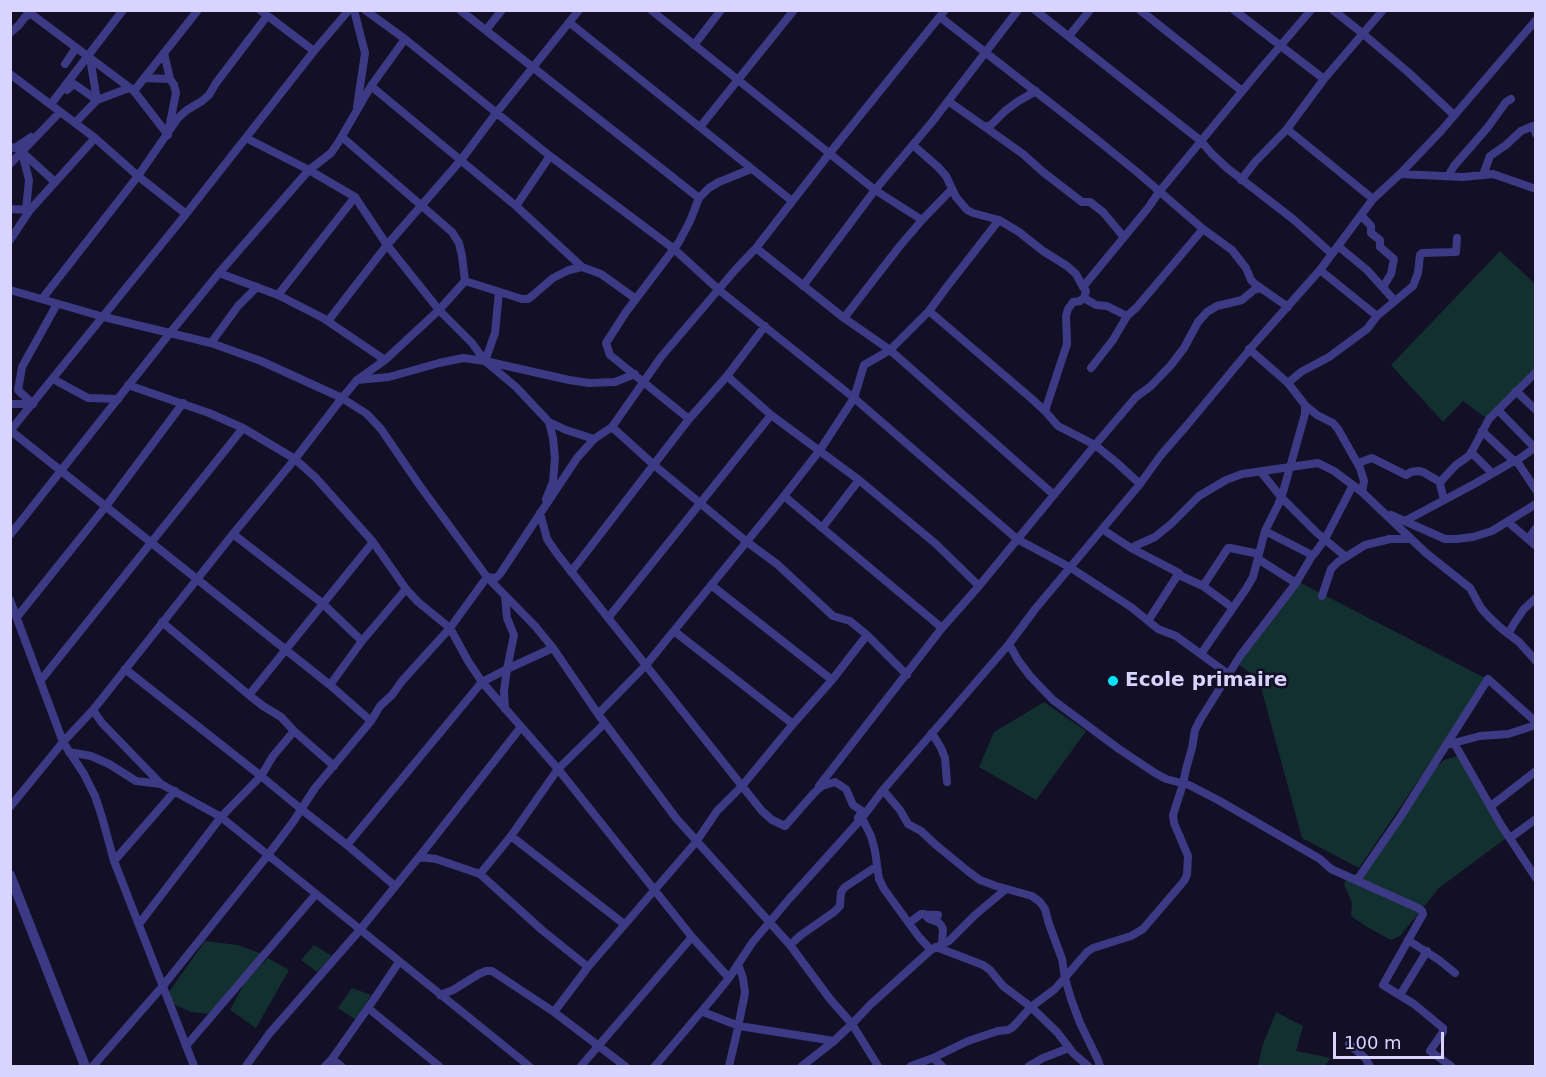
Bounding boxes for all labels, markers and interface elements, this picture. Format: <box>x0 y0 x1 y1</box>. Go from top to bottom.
place label: Ecole primaire <box>1125 669 1287 693</box>
marker: Ecole primaire <box>1106 674 1120 688</box>
scale bar <box>1336 1020 1447 1058</box>
text: 100 m <box>1344 1032 1402 1053</box>

